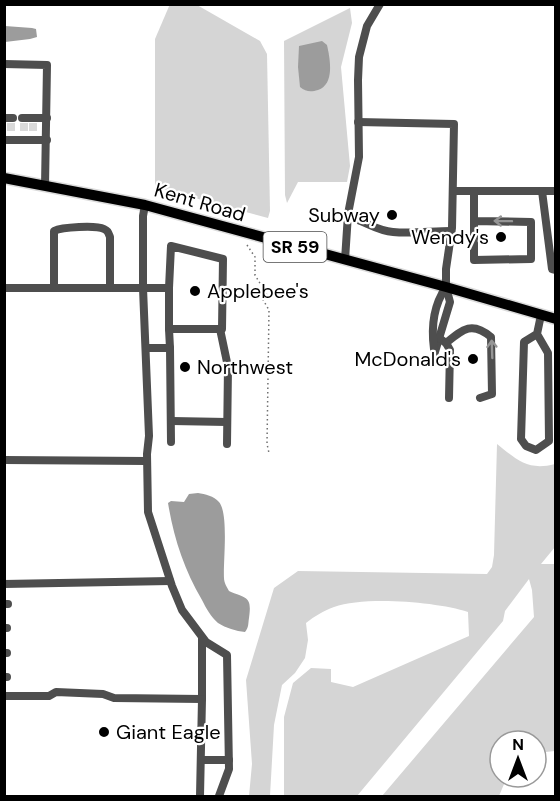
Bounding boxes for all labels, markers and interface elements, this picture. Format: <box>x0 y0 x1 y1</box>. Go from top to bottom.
street label: Kent Road <box>151 177 249 227</box>
place label: Subway <box>308 202 380 228</box>
marker: Subway <box>385 208 399 222</box>
one-way arrow <box>493 215 513 227</box>
place label: Wendy's <box>411 224 489 250</box>
marker: Wendy's <box>494 230 508 244</box>
road number: SR 59 <box>264 232 326 262</box>
place label: Applebee's <box>207 278 309 304</box>
marker: Applebee's <box>188 284 202 298</box>
one-way arrow <box>486 339 497 359</box>
place label: McDonald's <box>355 346 461 372</box>
marker: McDonald's <box>466 352 480 366</box>
place label: Northwest <box>197 354 293 380</box>
marker: Northwest <box>178 360 192 374</box>
place label: Giant Eagle <box>116 719 221 745</box>
marker: Giant Eagle <box>97 725 111 739</box>
north arrow <box>488 729 548 789</box>
text: N <box>512 734 524 755</box>

